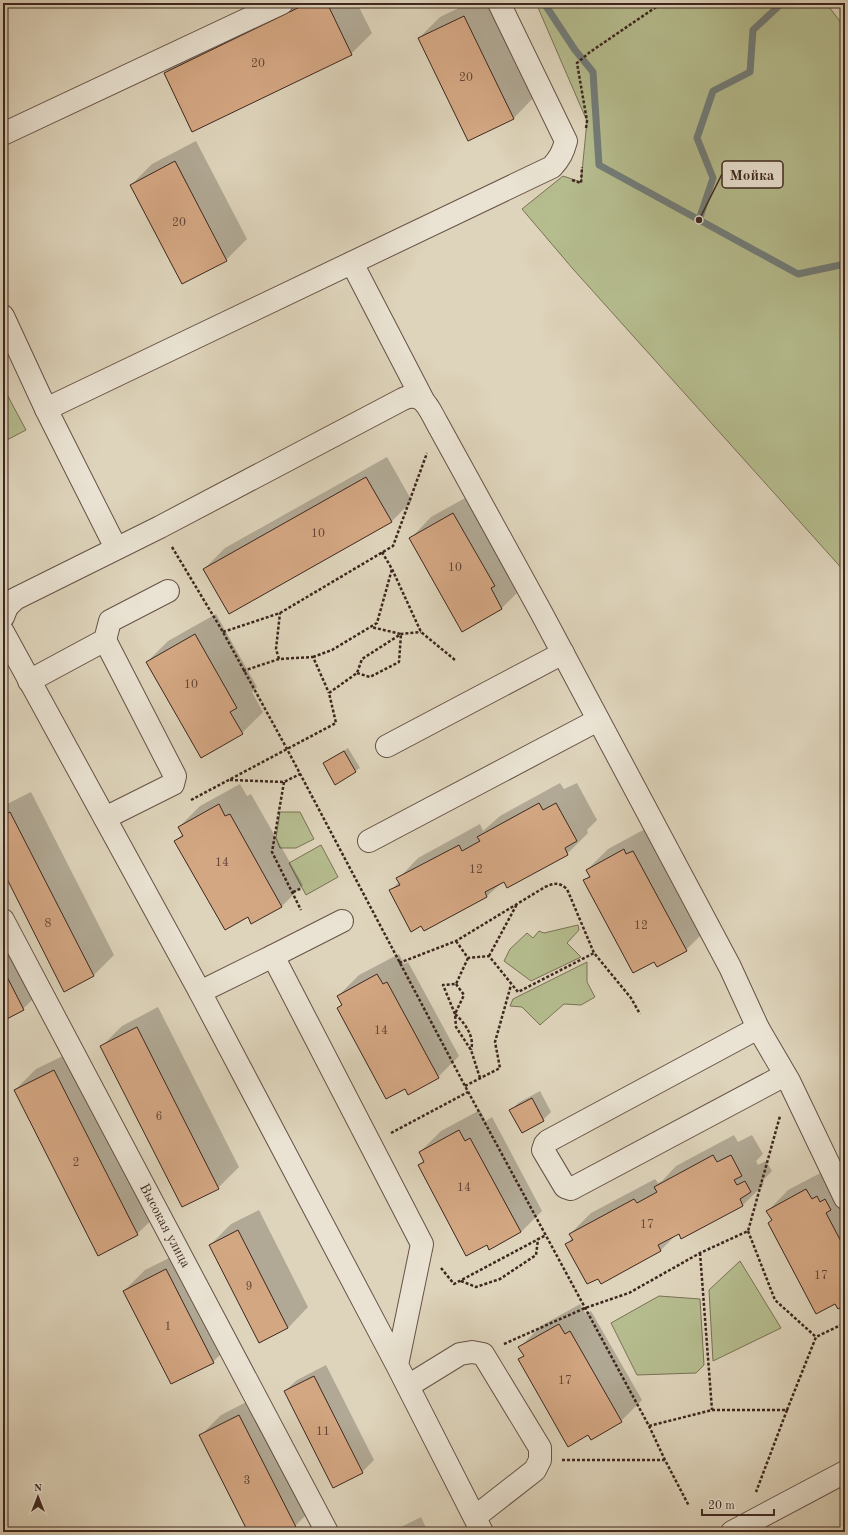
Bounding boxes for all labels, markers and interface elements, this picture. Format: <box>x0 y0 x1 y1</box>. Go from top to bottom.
house number: 20 <box>251 58 265 70</box>
house number: 20 <box>459 72 473 84</box>
callout: Мойка <box>722 161 783 188</box>
text: Мойка <box>729 169 775 184</box>
house number: 20 <box>172 217 186 229</box>
house number: 10 <box>311 528 325 540</box>
house number: 10 <box>448 562 462 574</box>
house number: 10 <box>184 679 198 691</box>
house number: 14 <box>215 857 229 869</box>
house number: 12 <box>469 864 483 876</box>
house number: 8 <box>45 918 52 930</box>
house number: 12 <box>634 920 648 932</box>
house number: 14 <box>374 1025 388 1037</box>
house number: 6 <box>156 1111 163 1123</box>
house number: 2 <box>73 1157 79 1169</box>
street label: Высокая улица <box>137 1181 193 1270</box>
house number: 14 <box>457 1182 471 1194</box>
house number: 17 <box>640 1219 654 1231</box>
house number: 17 <box>814 1270 828 1282</box>
house number: 9 <box>246 1281 252 1293</box>
house number: 1 <box>165 1321 171 1333</box>
house number: 17 <box>558 1375 572 1387</box>
house number: 11 <box>316 1426 330 1438</box>
house number: 3 <box>244 1475 250 1487</box>
north arrow <box>18 1477 58 1517</box>
text: N <box>34 1483 43 1494</box>
scale bar <box>702 1491 774 1517</box>
text: 20 m <box>708 1500 735 1512</box>

